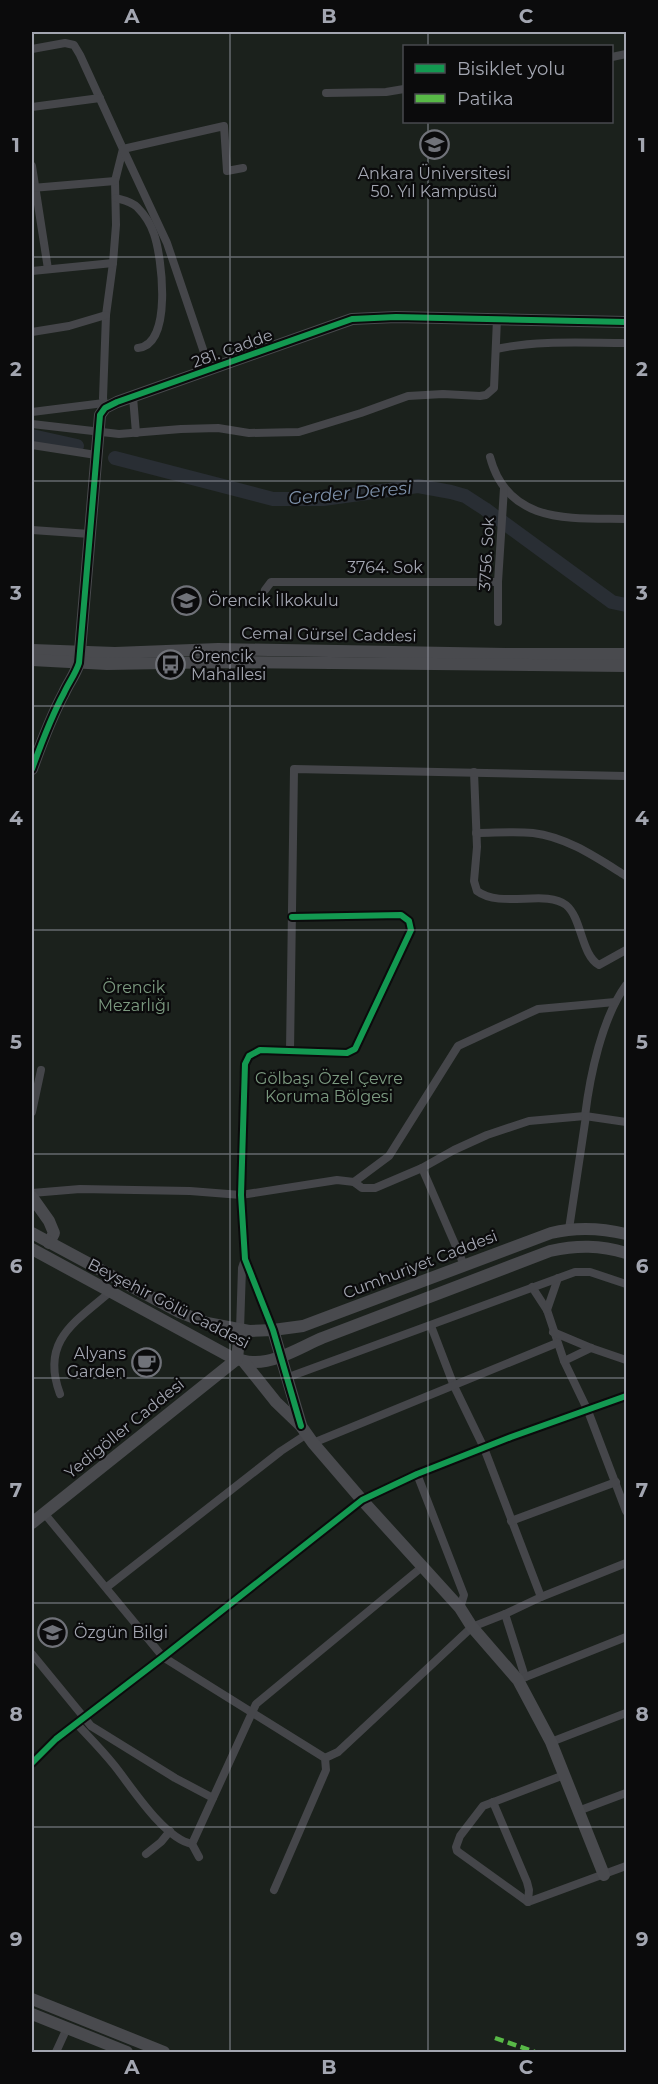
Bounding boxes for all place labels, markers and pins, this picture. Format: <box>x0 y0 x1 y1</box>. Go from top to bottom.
school or university icon: Ankara Üniversitesi 50. Yıl Kampüsü <box>418 129 450 161</box>
place label: Ankara Üniversitesi 50. Yıl Kampüsü <box>358 163 510 201</box>
school or university icon: Örencik İlkokulu <box>171 584 203 616</box>
place label: Örencik İlkokulu <box>208 590 339 610</box>
place label: Örencik Mahallesi <box>191 646 266 684</box>
bus stop icon: Örencik Mahallesi <box>154 649 186 681</box>
place label: Alyans Garden <box>67 1344 126 1381</box>
cafe icon: Alyans Garden <box>131 1346 163 1378</box>
school or university icon: Özgün Bilgi <box>37 1616 69 1648</box>
place label: Özgün Bilgi <box>74 1622 168 1642</box>

